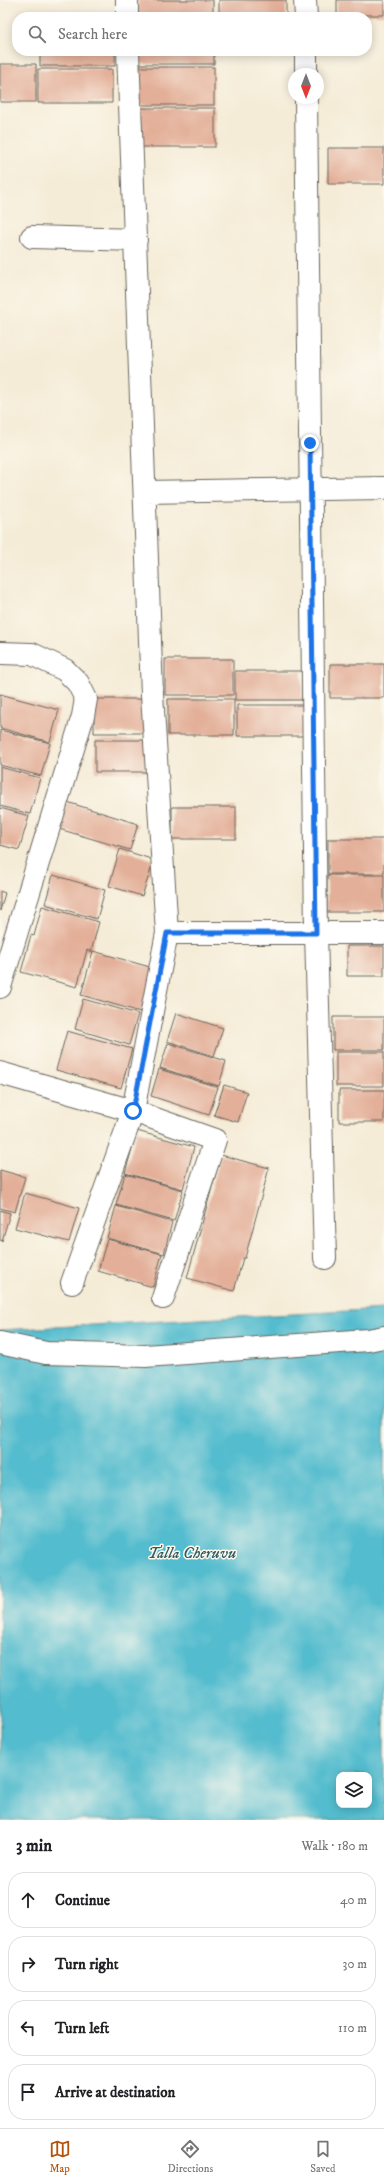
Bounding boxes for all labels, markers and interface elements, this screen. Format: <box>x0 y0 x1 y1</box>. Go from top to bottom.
search box <box>12 12 372 56</box>
icon: search <box>26 23 48 45</box>
text: Search here <box>58 25 127 44</box>
north arrow <box>288 68 324 104</box>
route end <box>301 434 319 452</box>
route start <box>124 1102 142 1120</box>
water label: Talla Cheruvu <box>148 1543 236 1563</box>
map controls <box>336 1772 372 1808</box>
button: layers <box>336 1772 372 1808</box>
text: 3 min <box>16 1835 52 1857</box>
text: Walk · 180 m <box>301 1838 368 1854</box>
icon: ahead <box>17 1889 39 1911</box>
text: Continue <box>55 1891 110 1910</box>
text: 40 m <box>340 1892 367 1908</box>
icon: right <box>17 1953 39 1975</box>
text: Turn right <box>55 1955 118 1974</box>
text: 30 m <box>343 1956 367 1972</box>
icon: left <box>17 2017 39 2039</box>
text: Turn left <box>55 2019 109 2038</box>
text: 110 m <box>338 2020 367 2036</box>
icon: arrive <box>17 2081 39 2103</box>
text: Arrive at destination <box>55 2083 175 2102</box>
tab: Map <box>49 2138 71 2176</box>
tab: Directions <box>168 2138 213 2176</box>
tab: Saved <box>310 2138 335 2176</box>

